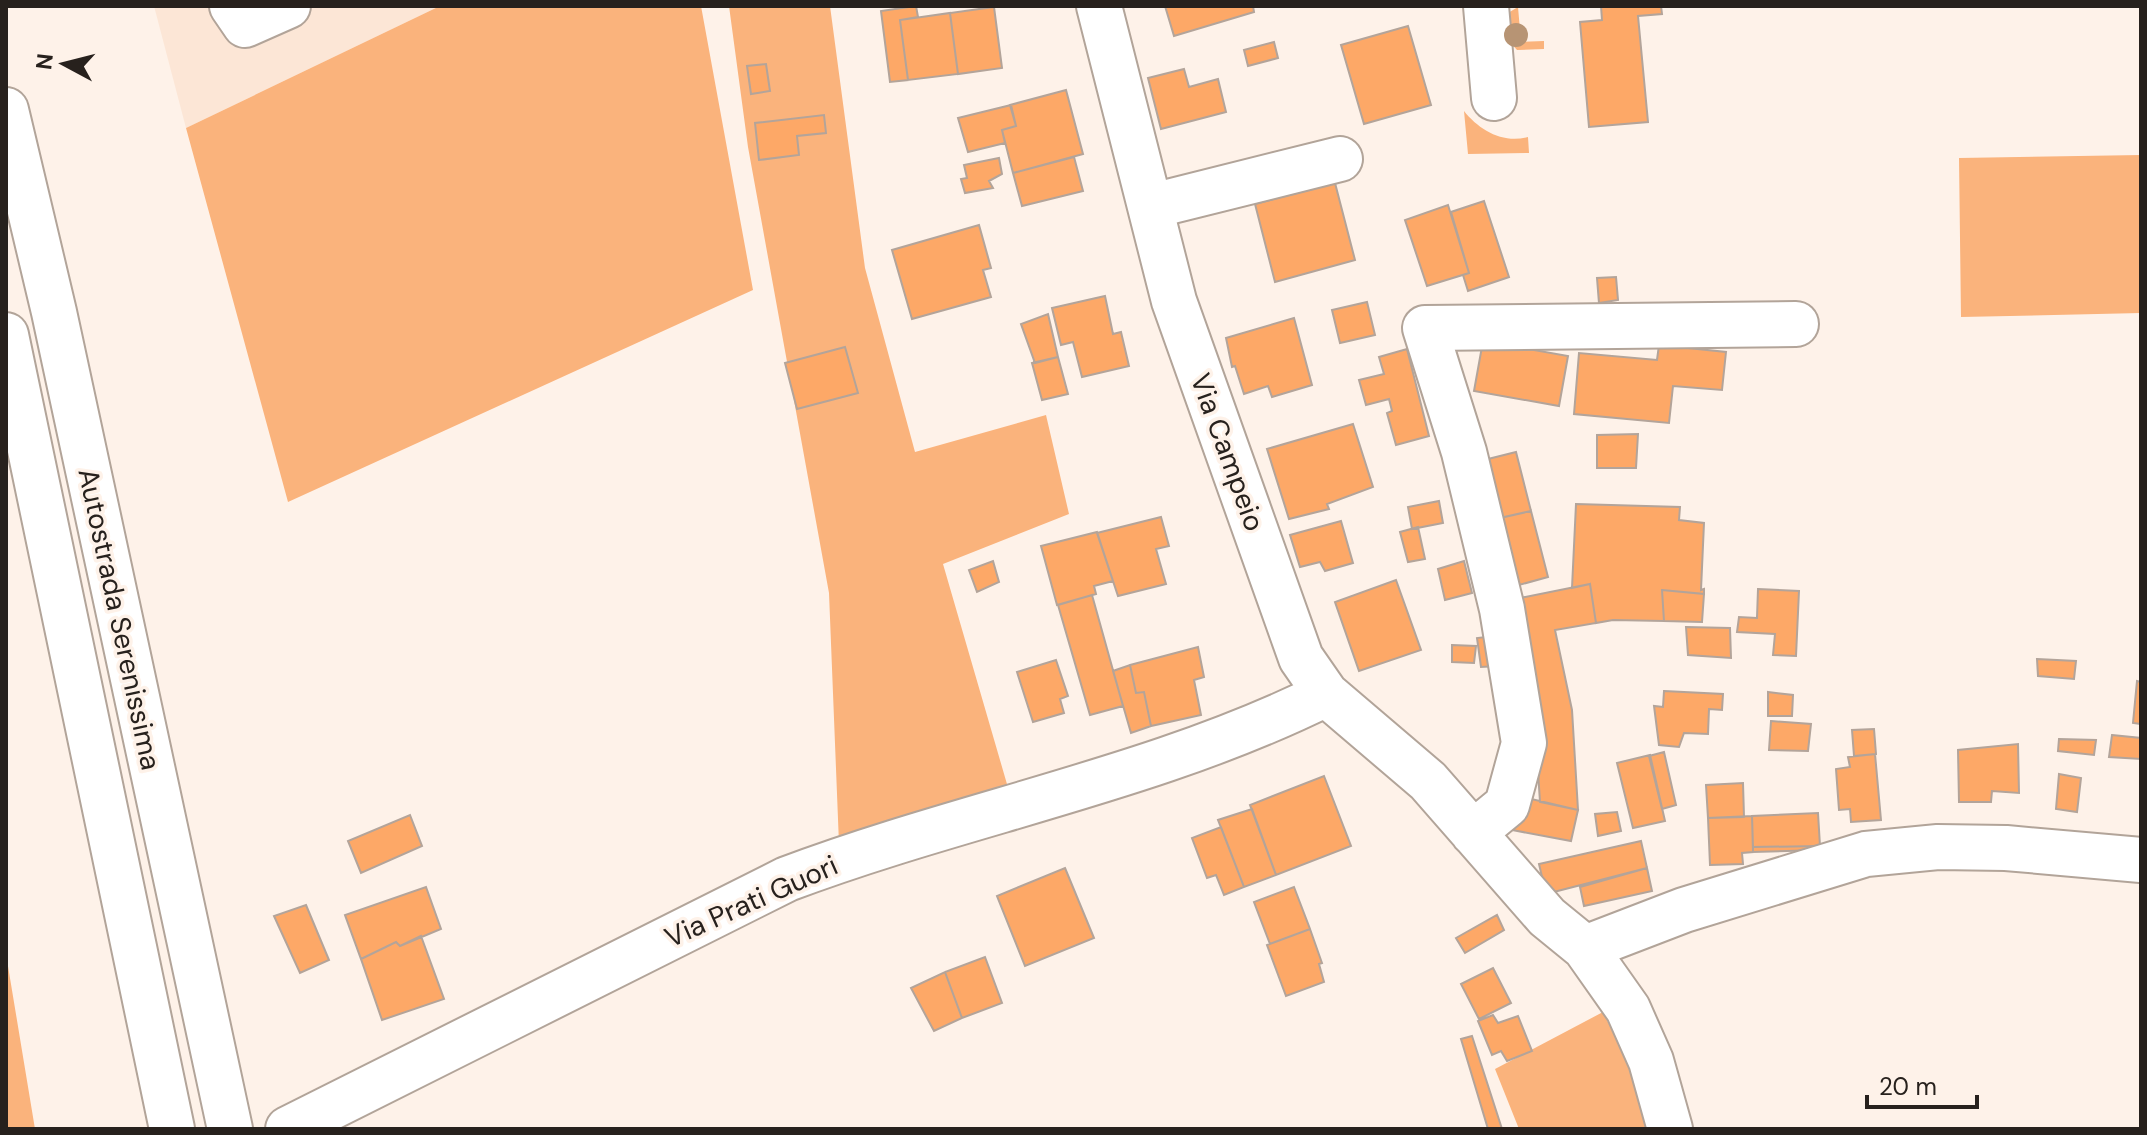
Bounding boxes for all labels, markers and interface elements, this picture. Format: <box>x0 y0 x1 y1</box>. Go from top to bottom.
north arrow <box>24 24 104 104</box>
text: N <box>29 52 60 71</box>
street label: Via Campeio <box>1182 368 1273 536</box>
street label: Autostrada Serenissima <box>69 465 170 773</box>
street label: Via Prati Guori <box>659 847 844 956</box>
scale bar <box>1867 1059 1977 1109</box>
text: 20 m <box>1879 1071 1937 1102</box>

